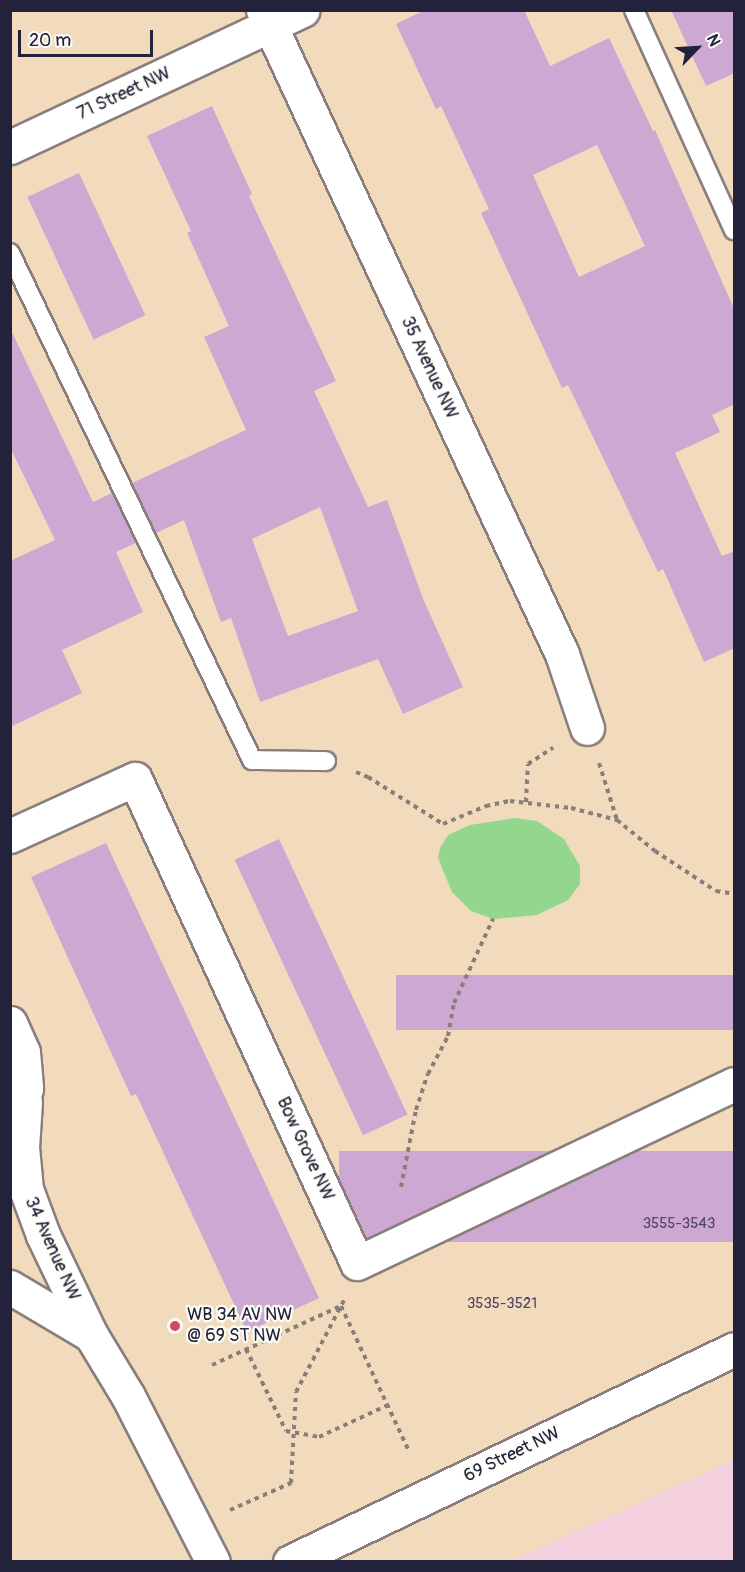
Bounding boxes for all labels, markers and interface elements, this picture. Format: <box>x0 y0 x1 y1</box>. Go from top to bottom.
scale bar <box>21 18 156 56</box>
north arrow <box>667 18 727 78</box>
text: 20 m <box>29 29 71 52</box>
text: N <box>702 31 725 50</box>
street label: 71 Street NW <box>74 63 174 125</box>
street label: 35 Avenue NW <box>396 313 462 423</box>
street label: Bow Grove NW <box>272 1094 338 1204</box>
street label: 34 Avenue NW <box>20 1194 84 1304</box>
house number: 3555-3543 <box>643 1215 715 1233</box>
house number: 3535-3521 <box>467 1295 537 1313</box>
place label: WB 34 AV NW @ 69 ST NW <box>187 1305 292 1348</box>
marker: WB 34 AV NW @ 69 ST NW <box>168 1319 182 1333</box>
street label: 69 Street NW <box>461 1423 563 1487</box>

